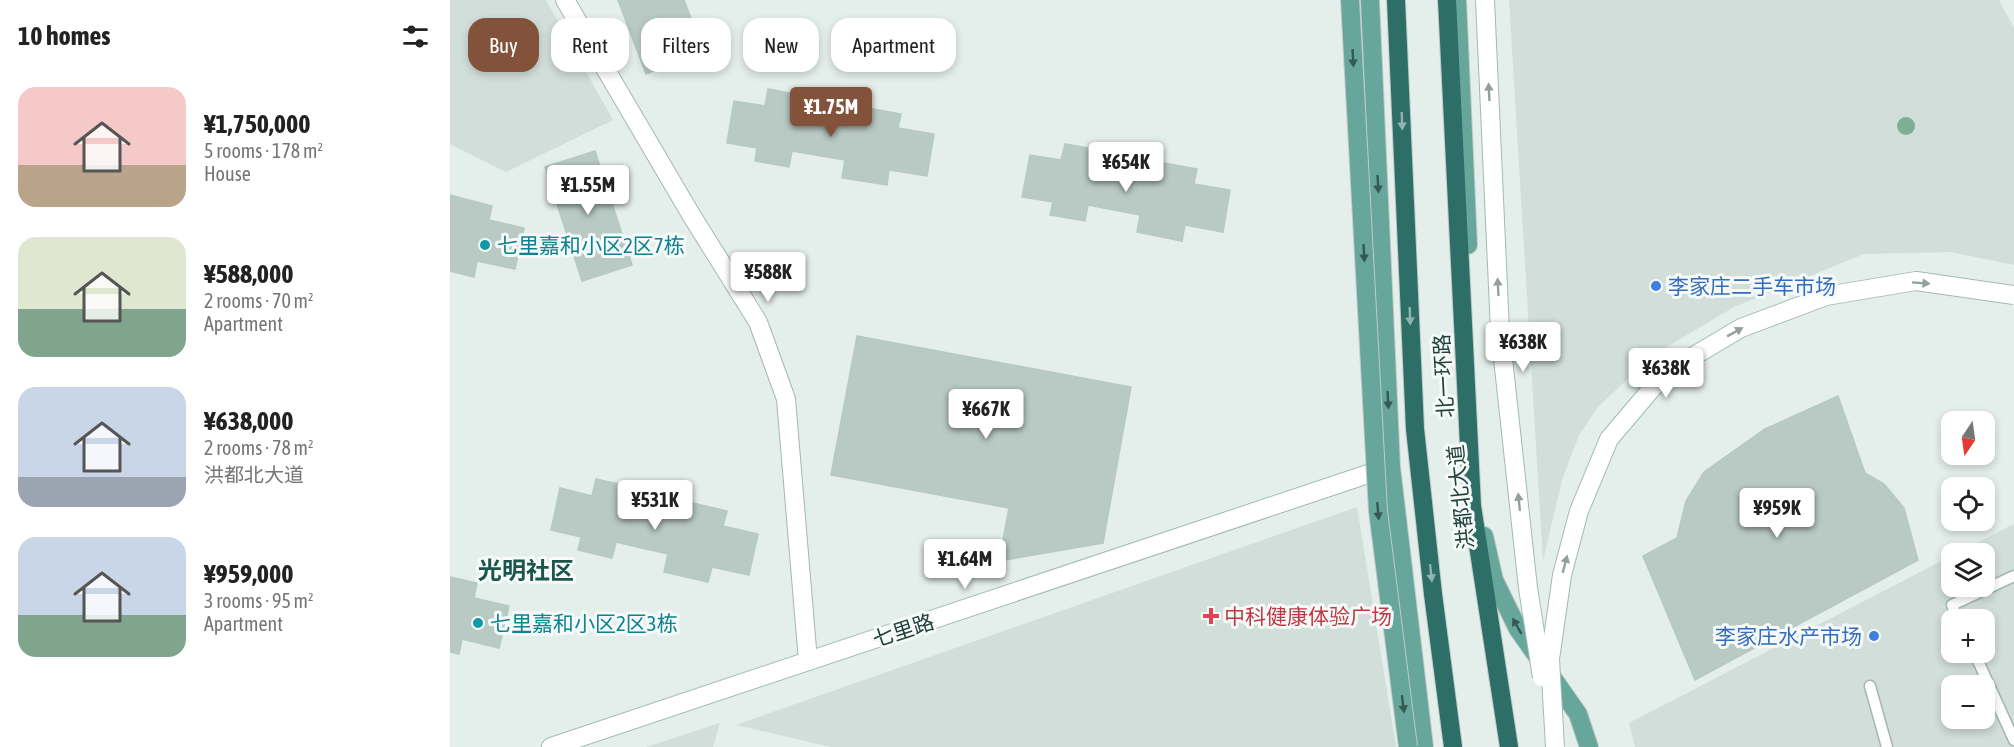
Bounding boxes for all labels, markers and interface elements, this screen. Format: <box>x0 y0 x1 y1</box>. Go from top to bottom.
chip: Buy <box>468 18 539 72</box>
chip: Rent <box>551 18 629 72</box>
chip: Filters <box>641 18 731 72</box>
chip: New <box>743 18 819 72</box>
chip: Apartment <box>831 18 956 72</box>
icon: filters <box>399 20 432 53</box>
text: 10 homes <box>18 21 111 51</box>
one-way arrow <box>1349 49 1358 68</box>
one-way arrow <box>1485 83 1494 102</box>
pin: ¥1.75M <box>782 87 880 138</box>
text: ¥1.75M <box>804 95 858 118</box>
text: ¥1,750,000 <box>204 109 310 139</box>
icon: home <box>66 111 138 183</box>
one-way arrow <box>1397 112 1406 131</box>
text: 5 rooms · 178 m² <box>204 139 323 162</box>
pin: ¥654K <box>1084 142 1168 193</box>
text: ¥654K <box>1103 150 1149 173</box>
text: House <box>204 162 251 185</box>
pin: ¥1.55M <box>539 165 637 216</box>
text: ¥1.55M <box>561 173 615 196</box>
one-way arrow <box>1374 175 1383 194</box>
place label: 七里嘉和小区2区7栋 <box>497 233 685 257</box>
marker: 七里嘉和小区2区7栋 <box>478 238 492 252</box>
one-way arrow <box>1359 244 1368 263</box>
pin: ¥588K <box>726 252 810 303</box>
text: ¥588,000 <box>204 259 294 289</box>
text: ¥588K <box>745 260 791 283</box>
icon: home <box>66 261 138 333</box>
place label: 李家庄二手车市场 <box>1668 274 1836 298</box>
one-way arrow <box>1494 278 1503 297</box>
one-way arrow <box>1912 278 1931 287</box>
marker: 李家庄二手车市场 <box>1649 279 1663 293</box>
text: 2 rooms · 70 m² <box>204 289 314 312</box>
one-way arrow <box>1406 307 1415 326</box>
text: Apartment <box>204 312 283 335</box>
pin: ¥638K <box>1481 322 1565 373</box>
one-way arrow <box>1726 327 1743 337</box>
text: ¥638K <box>1500 330 1546 353</box>
street label: 北一环路 <box>1429 333 1457 419</box>
pin: ¥638K <box>1624 348 1708 399</box>
text: ¥638K <box>1643 356 1689 379</box>
pin: ¥667K <box>944 389 1028 440</box>
one-way arrow <box>1384 391 1393 410</box>
text: ¥667K <box>963 397 1009 420</box>
text: ¥638,000 <box>204 406 294 436</box>
icon: home <box>66 411 138 483</box>
north arrow <box>1941 411 1995 465</box>
map controls <box>1941 411 1995 729</box>
text: 2 rooms · 78 m² <box>204 436 314 459</box>
street label: 洪都北大道 <box>1443 444 1477 550</box>
text: 洪都北大道 <box>204 463 304 486</box>
button: locate <box>1941 477 1995 531</box>
pin: ¥531K <box>613 480 697 531</box>
text: ¥531K <box>632 488 678 511</box>
pin: ¥959K <box>1735 488 1819 539</box>
one-way arrow <box>1514 492 1524 511</box>
text: ¥959K <box>1754 496 1800 519</box>
one-way arrow <box>1373 501 1383 520</box>
pin: ¥1.64M <box>916 539 1014 590</box>
button: layers <box>1941 543 1995 597</box>
text: ¥1.64M <box>938 547 992 570</box>
one-way arrow <box>1561 555 1570 573</box>
district label: 光明社区 <box>478 557 574 584</box>
text: ¥959,000 <box>204 559 294 589</box>
icon: home <box>66 561 138 633</box>
one-way arrow <box>1426 564 1436 583</box>
text: 3 rooms · 95 m² <box>204 589 314 612</box>
place label: 中科健康体验广场 <box>1224 604 1392 628</box>
marker: 中科健康体验广场 <box>1202 607 1220 625</box>
street label: 七里路 <box>869 609 937 651</box>
button: + <box>1941 609 1995 663</box>
place label: 七里嘉和小区2区3栋 <box>490 611 678 635</box>
text: Apartment <box>204 612 283 635</box>
marker: 七里嘉和小区2区3栋 <box>471 616 485 630</box>
one-way arrow <box>1512 617 1522 634</box>
place label: 李家庄水产市场 <box>1715 624 1862 648</box>
marker: 李家庄水产市场 <box>1867 629 1881 643</box>
button: − <box>1941 675 1995 729</box>
one-way arrow <box>1398 695 1407 714</box>

